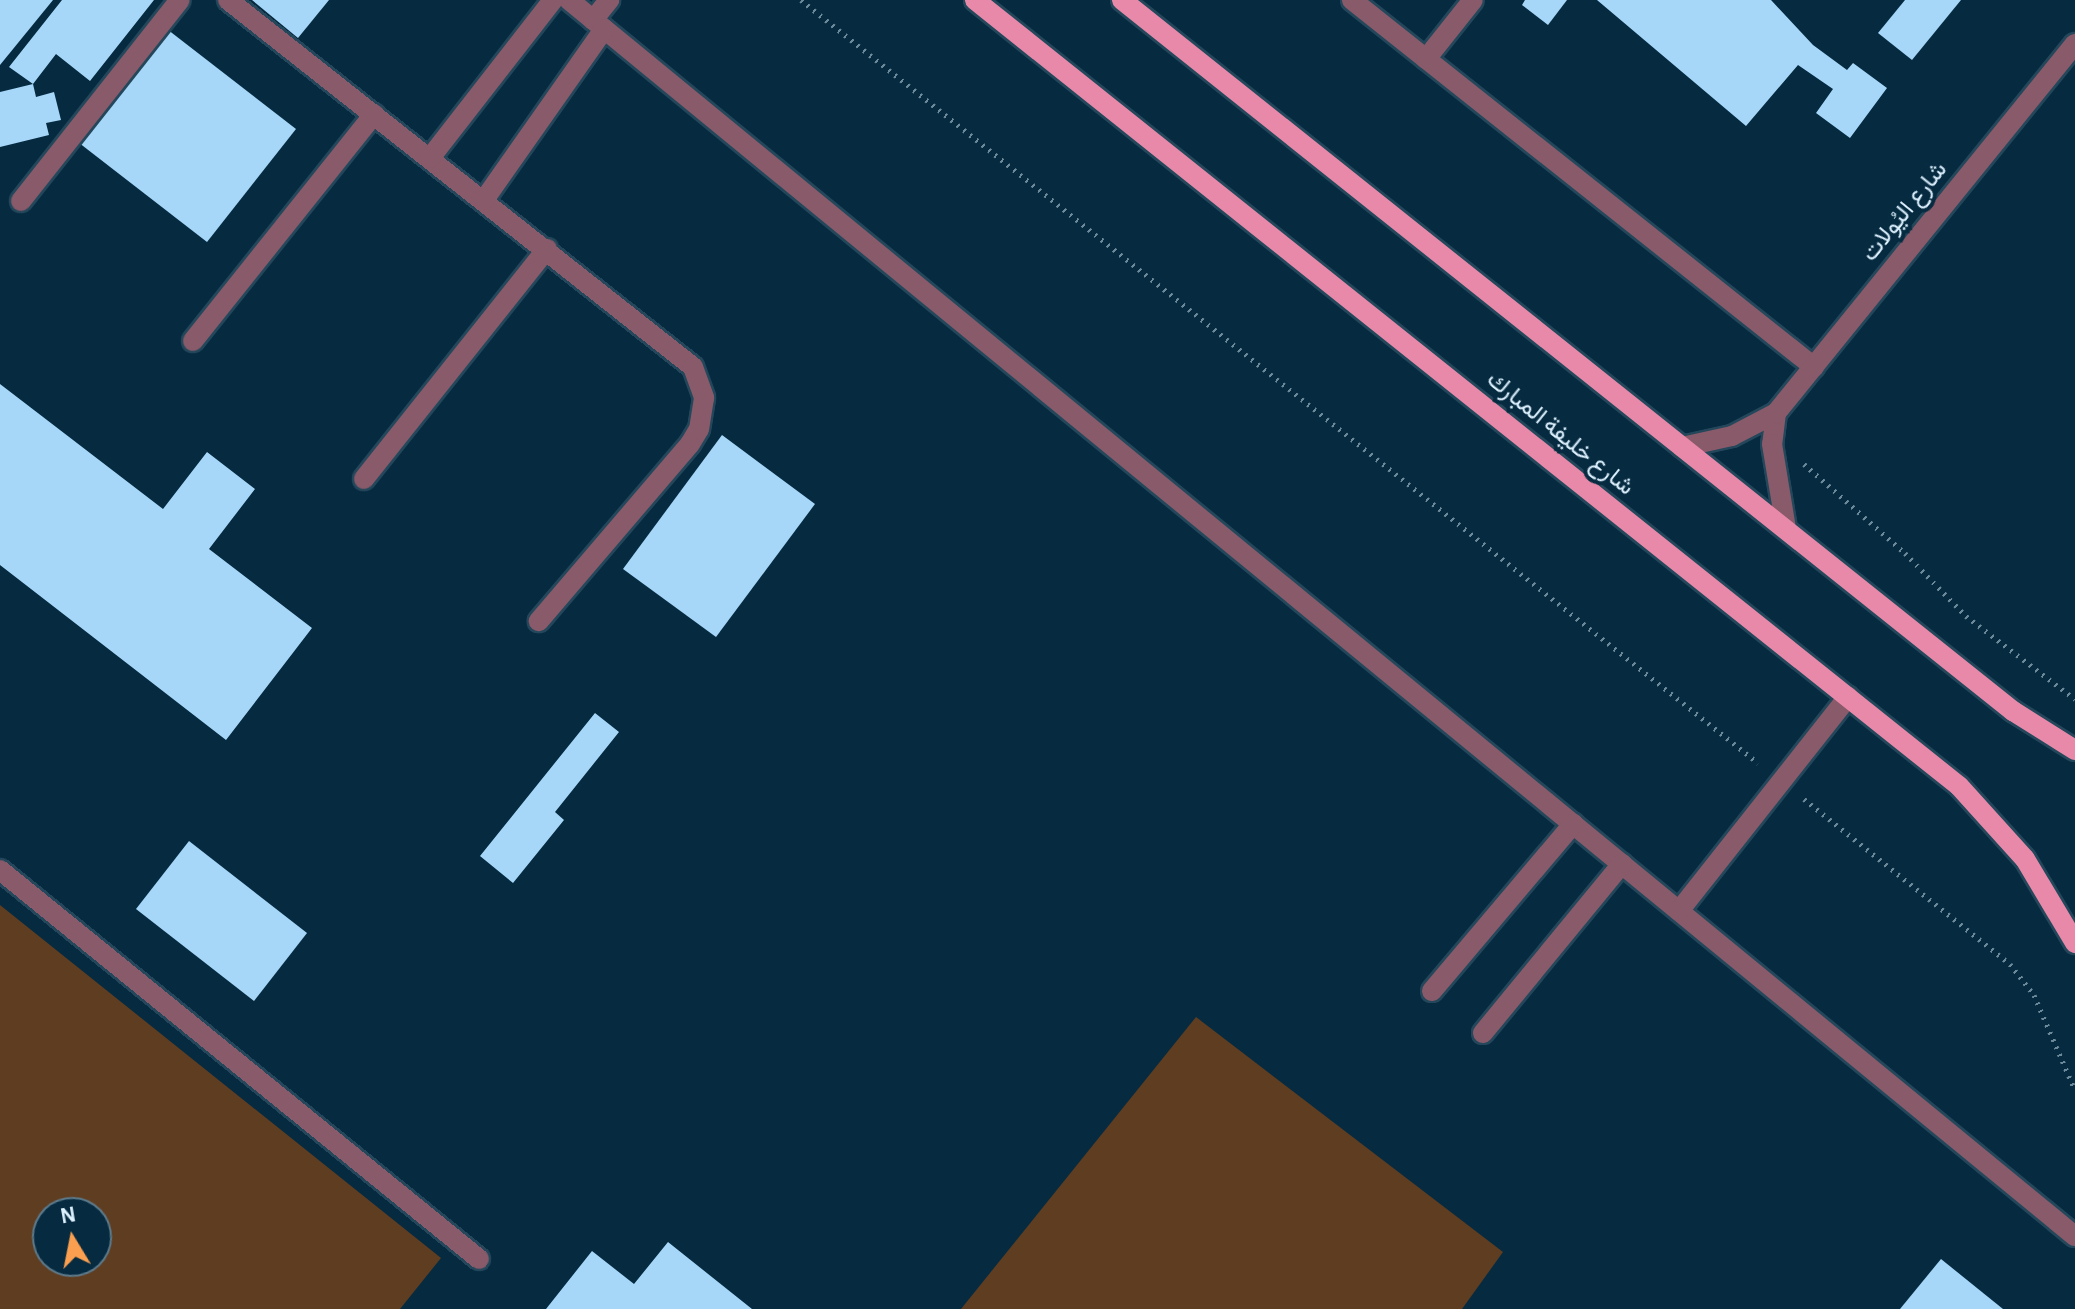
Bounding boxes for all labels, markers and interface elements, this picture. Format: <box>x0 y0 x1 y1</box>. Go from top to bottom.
street label: شارع اليُولات <box>1856 156 1954 268</box>
street label: شارع خليفة المبارك <box>1480 366 1640 502</box>
north arrow <box>32 1197 112 1277</box>
text: N <box>59 1203 78 1227</box>

